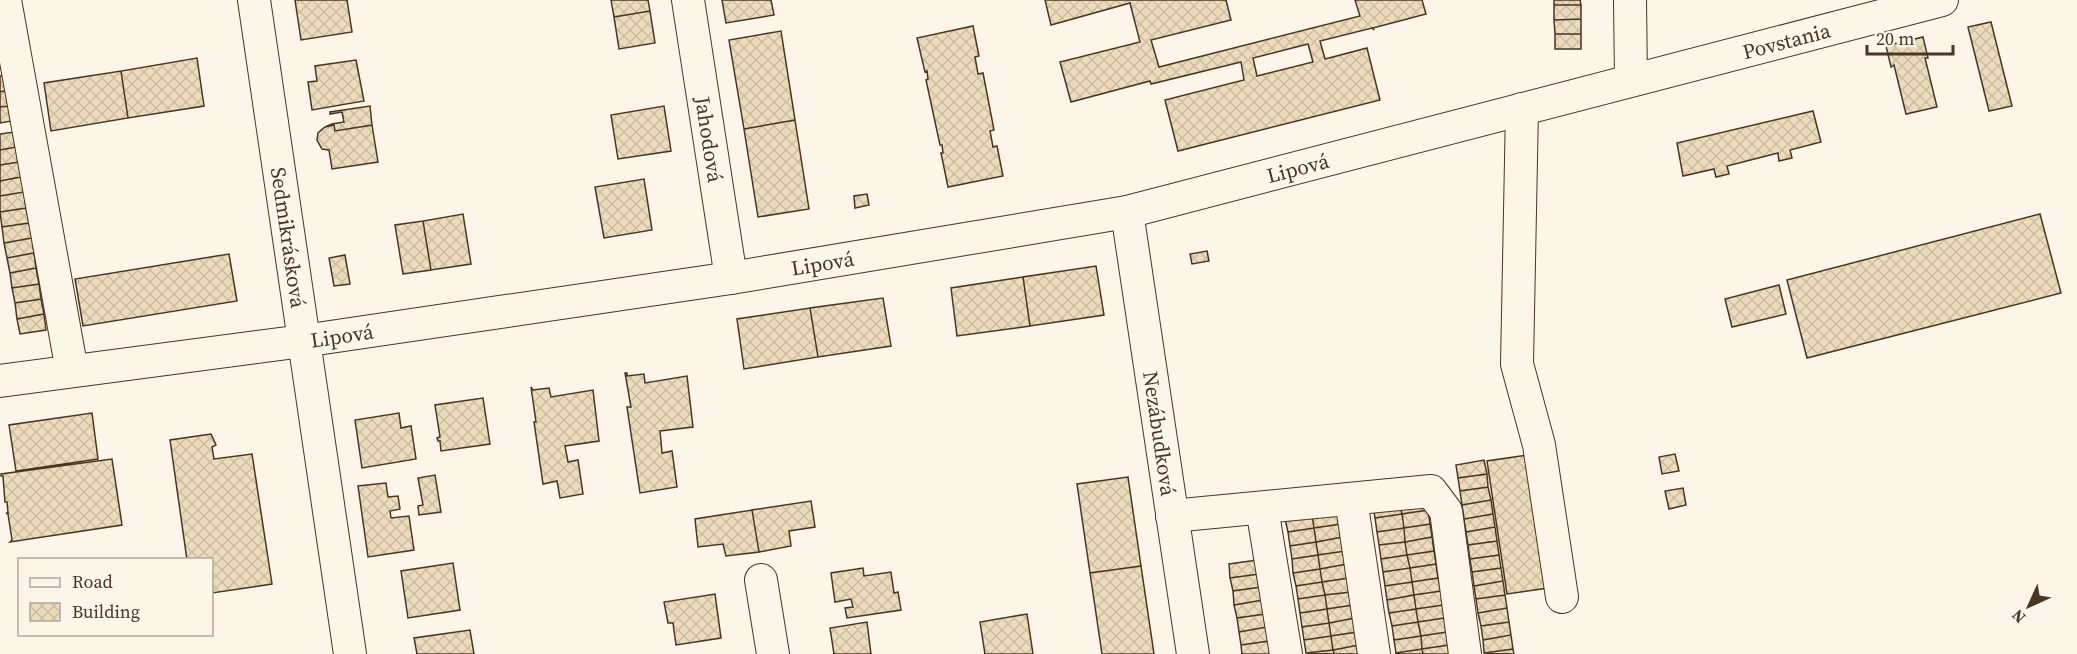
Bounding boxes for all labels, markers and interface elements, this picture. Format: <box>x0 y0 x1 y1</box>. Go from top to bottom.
street label: Povstania <box>1739 15 1834 66</box>
scale bar <box>1867 18 1952 56</box>
text: 20 m <box>1876 26 1914 51</box>
street label: Jahodová <box>688 93 731 185</box>
street label: Lipová <box>1263 146 1332 190</box>
street label: Sedmikrásková <box>264 165 314 310</box>
street label: Lipová <box>789 243 856 282</box>
street label: Lipová <box>308 316 376 354</box>
street label: Nezábudková <box>1136 369 1184 498</box>
legend <box>18 558 213 636</box>
text: Road <box>72 569 113 594</box>
north arrow <box>1999 576 2059 636</box>
text: Building <box>72 599 140 624</box>
text: N <box>2006 604 2030 629</box>

